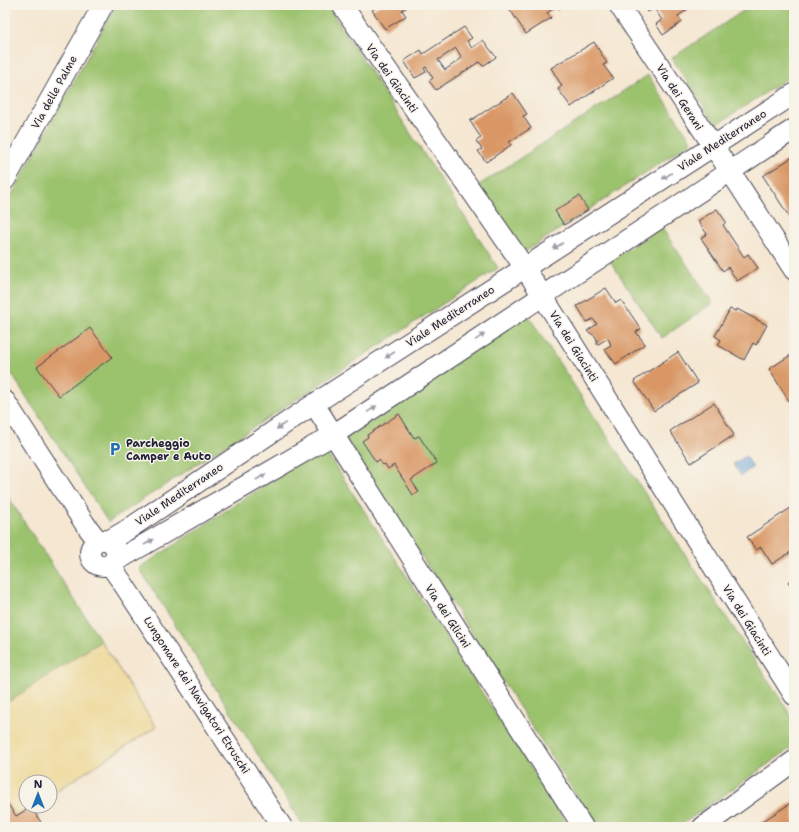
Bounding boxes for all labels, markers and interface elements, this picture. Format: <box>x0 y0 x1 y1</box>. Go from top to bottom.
street label: Via dei Giacinti <box>362 41 421 116</box>
street label: Via delle Palme <box>28 53 81 132</box>
street label: Via dei Gerani <box>653 61 707 133</box>
street label: Viale Mediterraneo <box>675 106 770 175</box>
one-way arrow <box>661 172 673 179</box>
one-way arrow <box>553 242 563 250</box>
street label: Viale Mediterraneo <box>403 282 498 351</box>
street label: Via dei Giacinti <box>546 308 601 385</box>
one-way arrow <box>475 333 486 341</box>
one-way arrow <box>385 351 395 359</box>
one-way arrow <box>367 405 377 413</box>
one-way arrow <box>276 422 287 430</box>
place label: Parcheggio Camper e Auto <box>126 436 211 464</box>
parking icon: Parcheggio Camper e Auto <box>107 441 123 457</box>
street label: Viale Mediterraneo <box>132 459 226 529</box>
one-way arrow <box>255 473 267 480</box>
one-way arrow <box>143 538 155 545</box>
street label: Via dei Glicini <box>421 581 474 651</box>
street label: Via dei Giacinti <box>719 582 774 659</box>
street label: Lungomare dei Navigatori Etruschi <box>140 614 253 777</box>
north arrow <box>18 774 58 814</box>
text: N <box>34 777 43 792</box>

